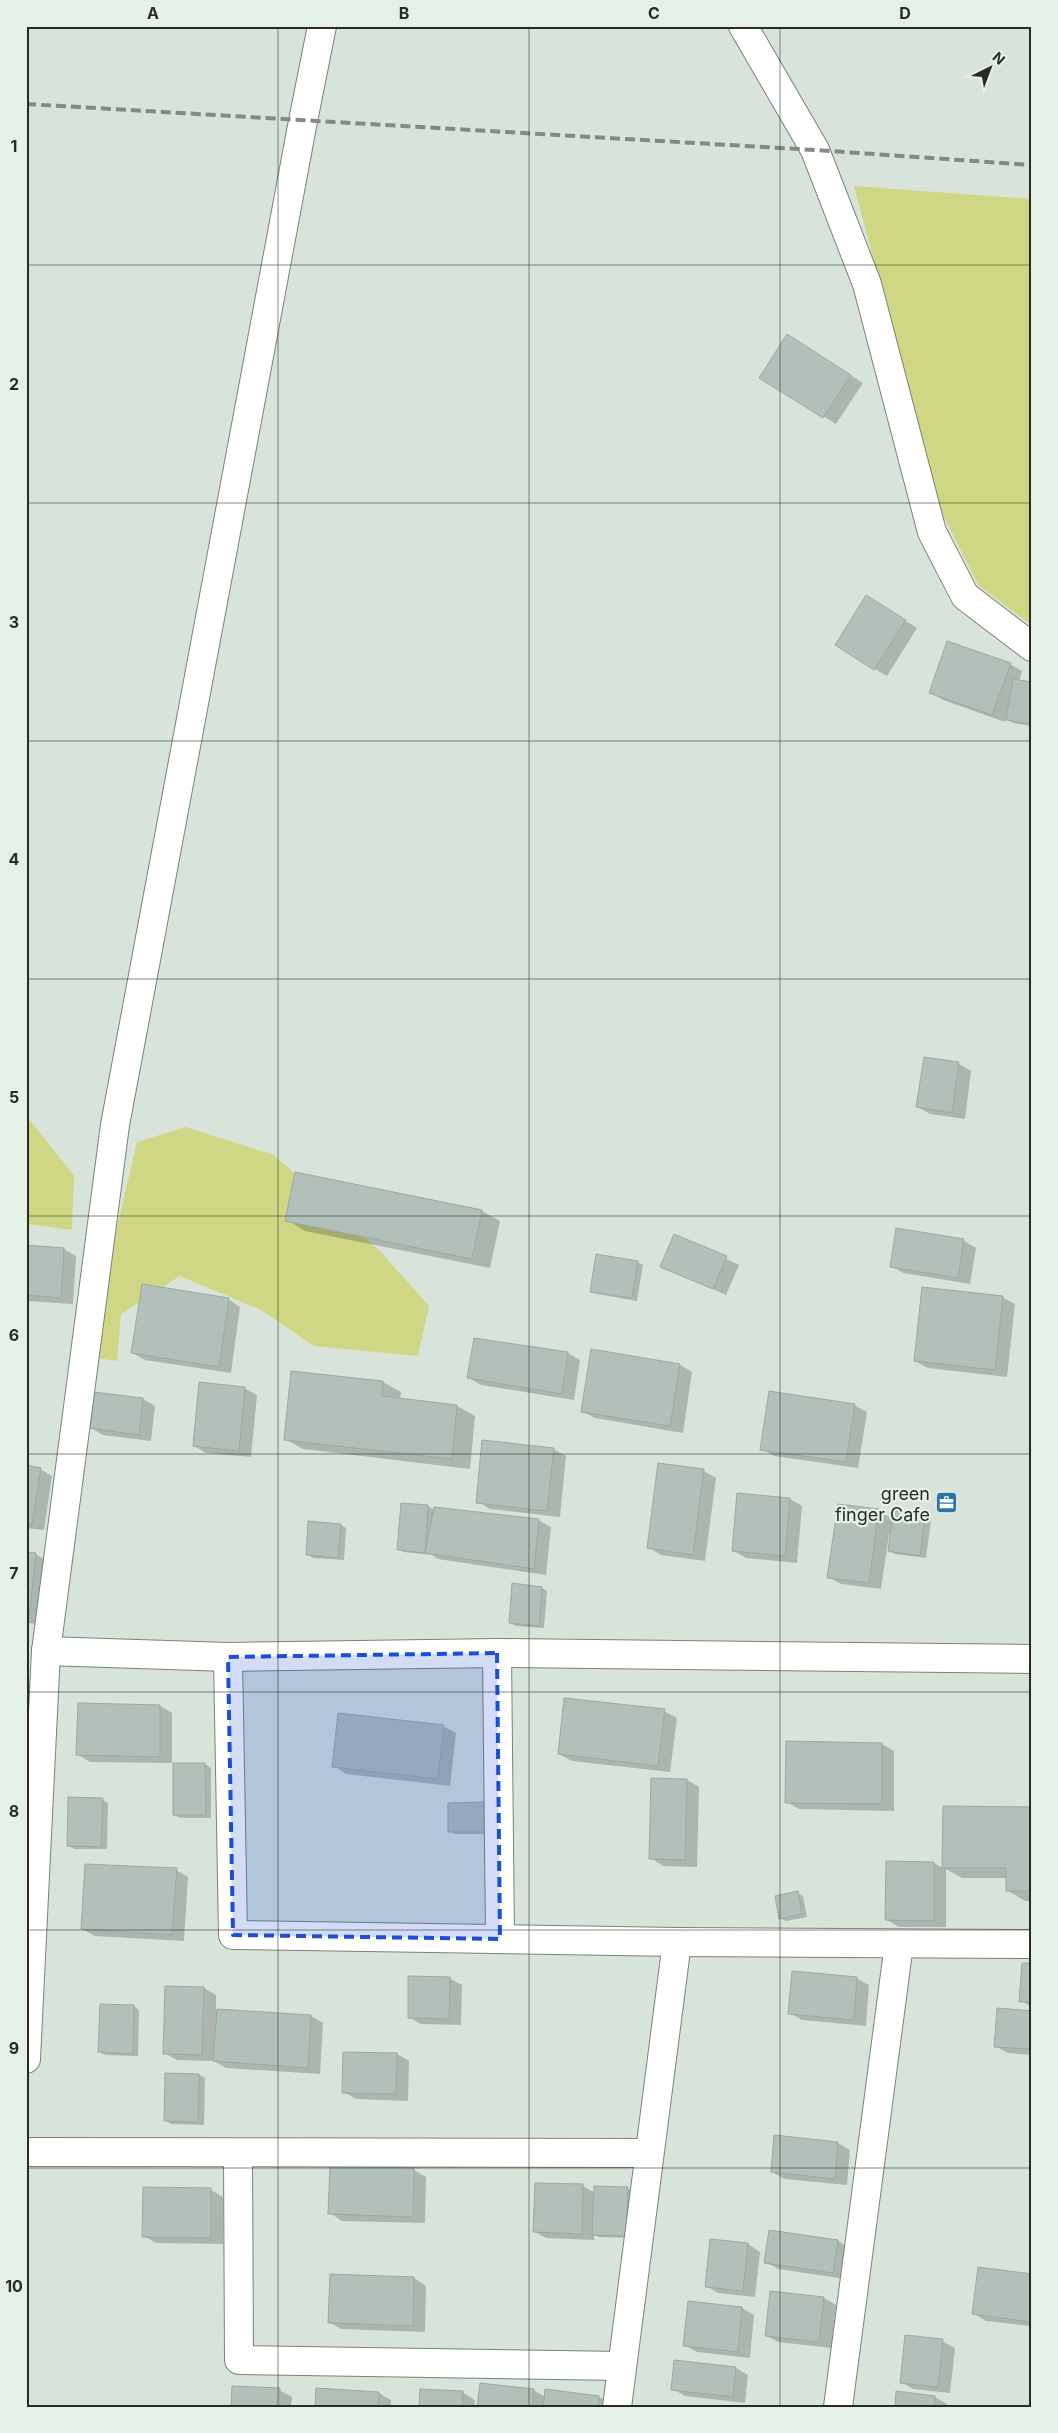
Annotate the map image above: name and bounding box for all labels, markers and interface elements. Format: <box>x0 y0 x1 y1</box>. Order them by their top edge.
text: A <box>147 3 159 23</box>
text: B <box>399 3 409 23</box>
text: C <box>648 3 660 23</box>
text: D <box>899 3 911 23</box>
north arrow <box>966 42 1016 92</box>
text: N <box>989 48 1009 68</box>
text: 1 <box>11 136 17 156</box>
text: 2 <box>9 374 19 394</box>
text: 3 <box>9 612 19 632</box>
text: 4 <box>9 849 20 869</box>
text: 5 <box>9 1087 19 1107</box>
text: 6 <box>9 1325 19 1345</box>
place label: green finger Cafe <box>835 1483 930 1525</box>
office icon: green finger Cafe <box>934 1491 958 1515</box>
text: 7 <box>9 1563 19 1583</box>
text: 8 <box>9 1801 19 1821</box>
text: 9 <box>9 2038 19 2058</box>
text: 10 <box>5 2276 23 2296</box>

